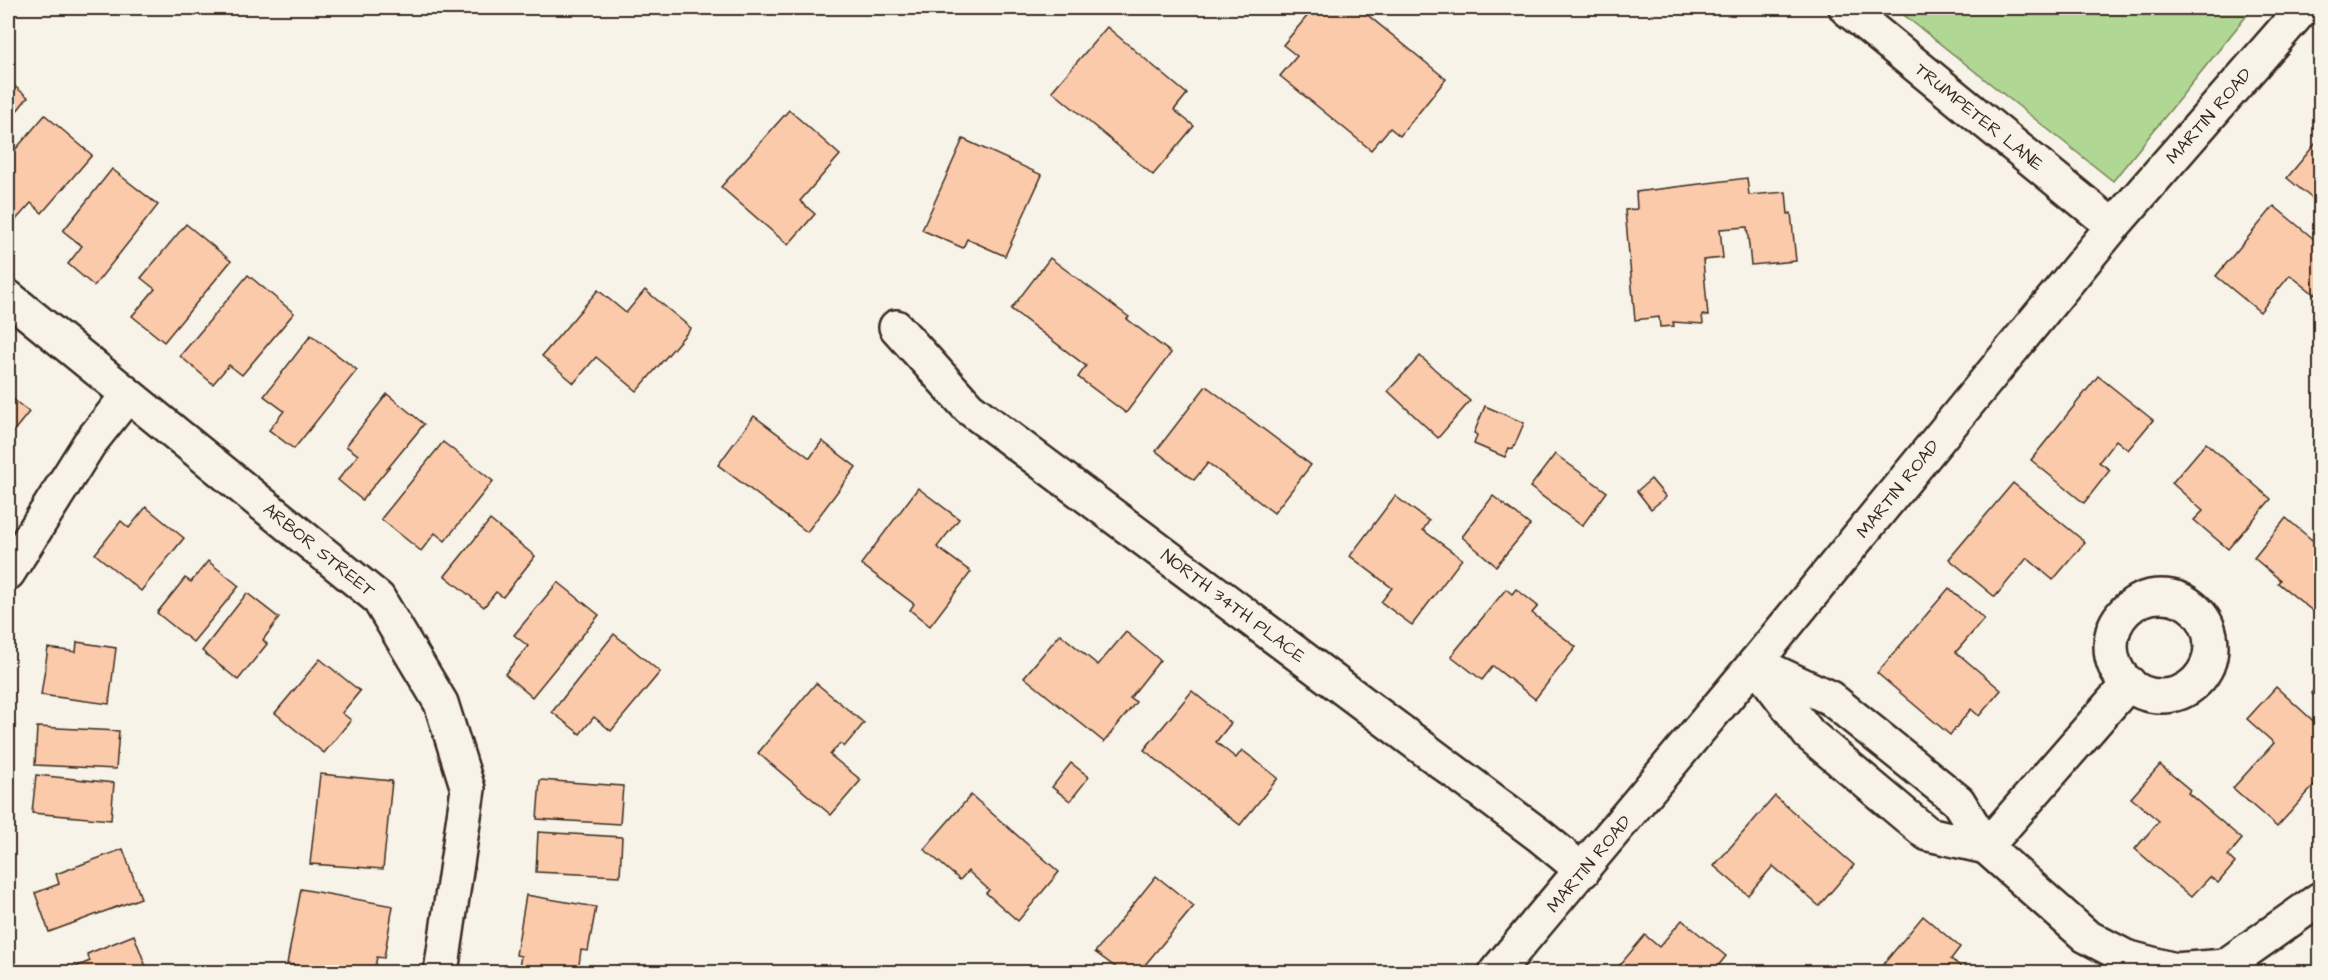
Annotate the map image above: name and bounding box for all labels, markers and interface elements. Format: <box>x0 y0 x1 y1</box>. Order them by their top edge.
street label: TRUMPETER LANE <box>1909 57 2049 177</box>
street label: MARTIN ROAD <box>2160 62 2258 169</box>
street label: MARTIN ROAD <box>1851 434 1946 543</box>
street label: ARBOR STREET <box>258 497 381 603</box>
street label: NORTH 34TH PLACE <box>1156 543 1311 669</box>
street label: MARTIN ROAD <box>1541 810 1637 918</box>

